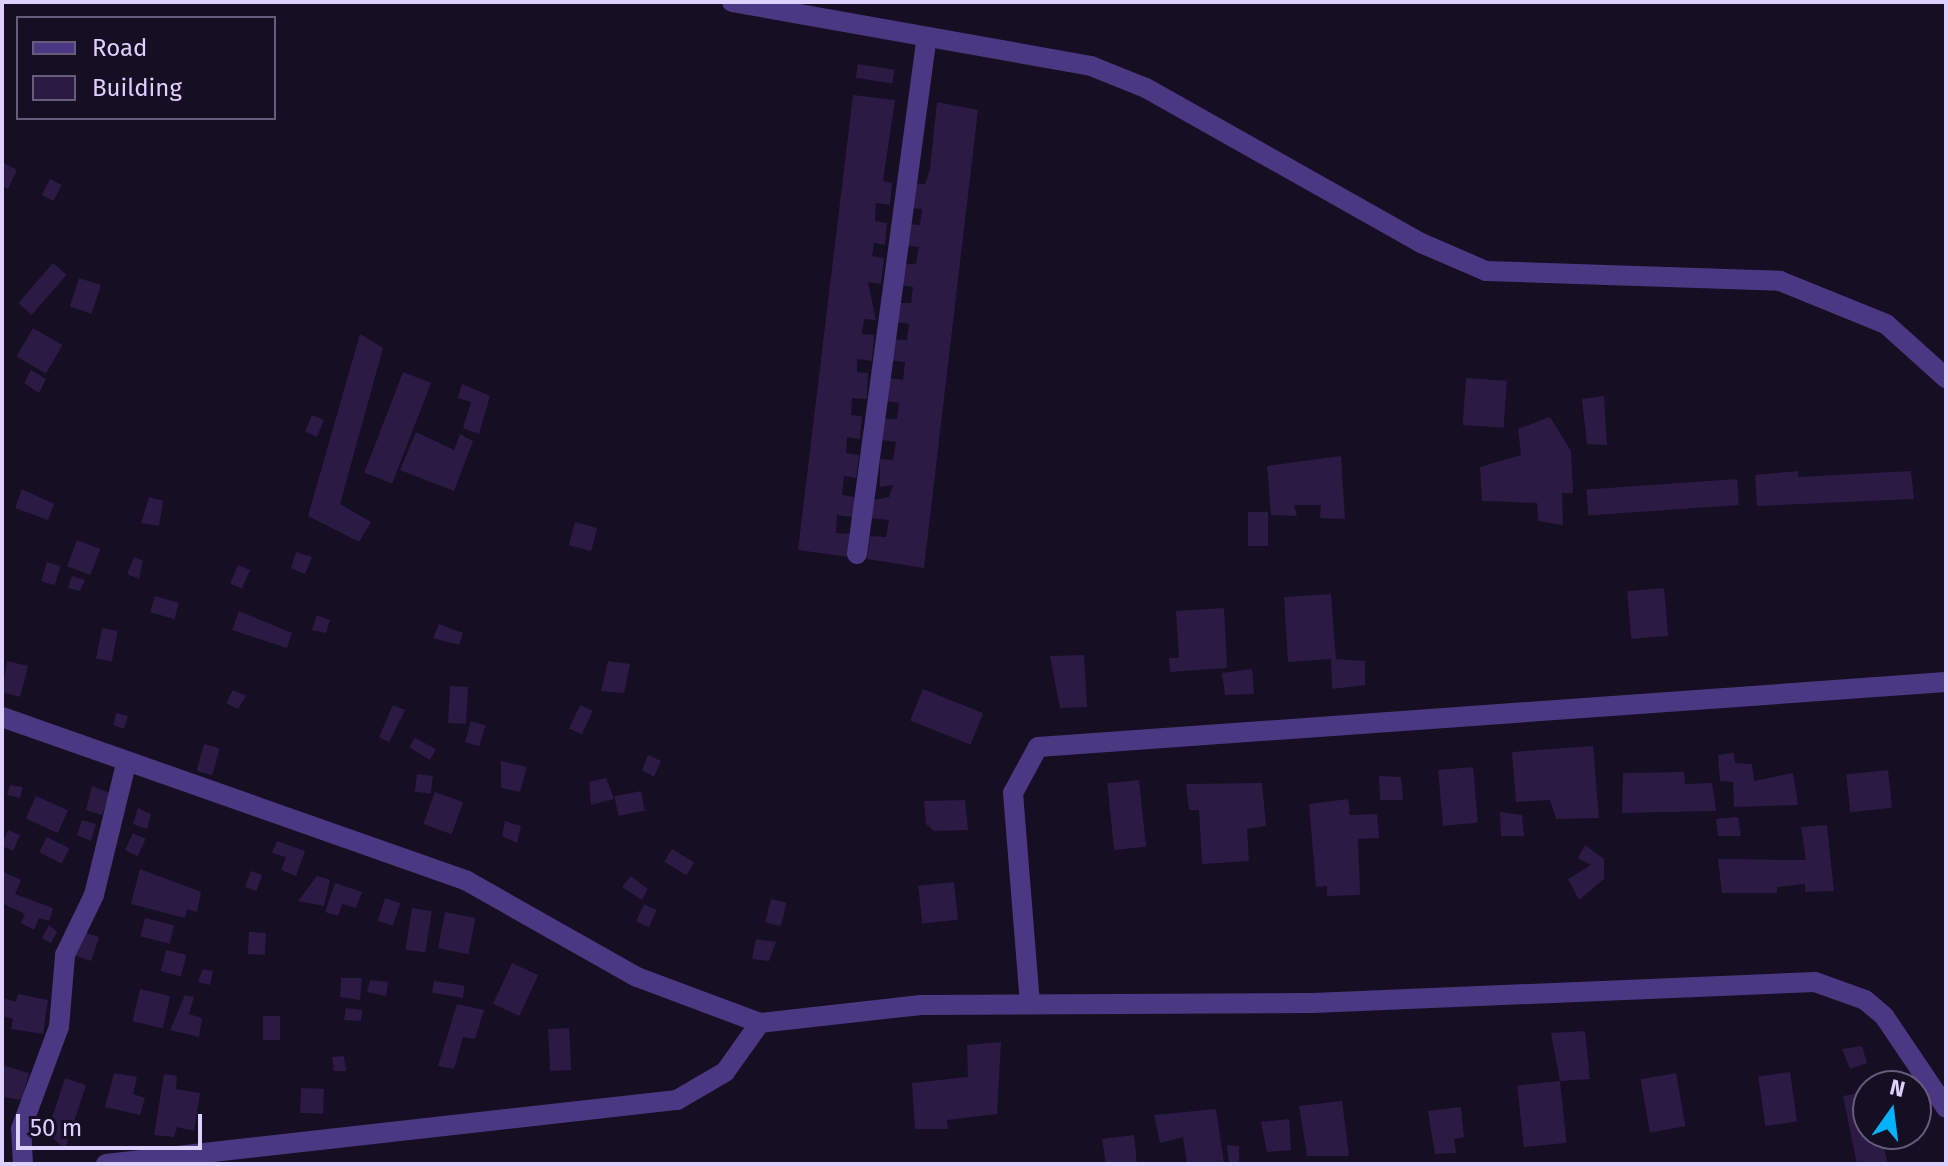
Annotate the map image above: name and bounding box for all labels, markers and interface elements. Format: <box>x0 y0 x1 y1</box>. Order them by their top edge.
legend <box>16 16 276 120</box>
text: Road <box>92 34 147 62</box>
text: Building <box>92 74 182 102</box>
north arrow <box>1852 1070 1932 1150</box>
text: N <box>1887 1073 1908 1103</box>
scale bar <box>20 1098 206 1148</box>
text: 50 m <box>30 1114 82 1142</box>

